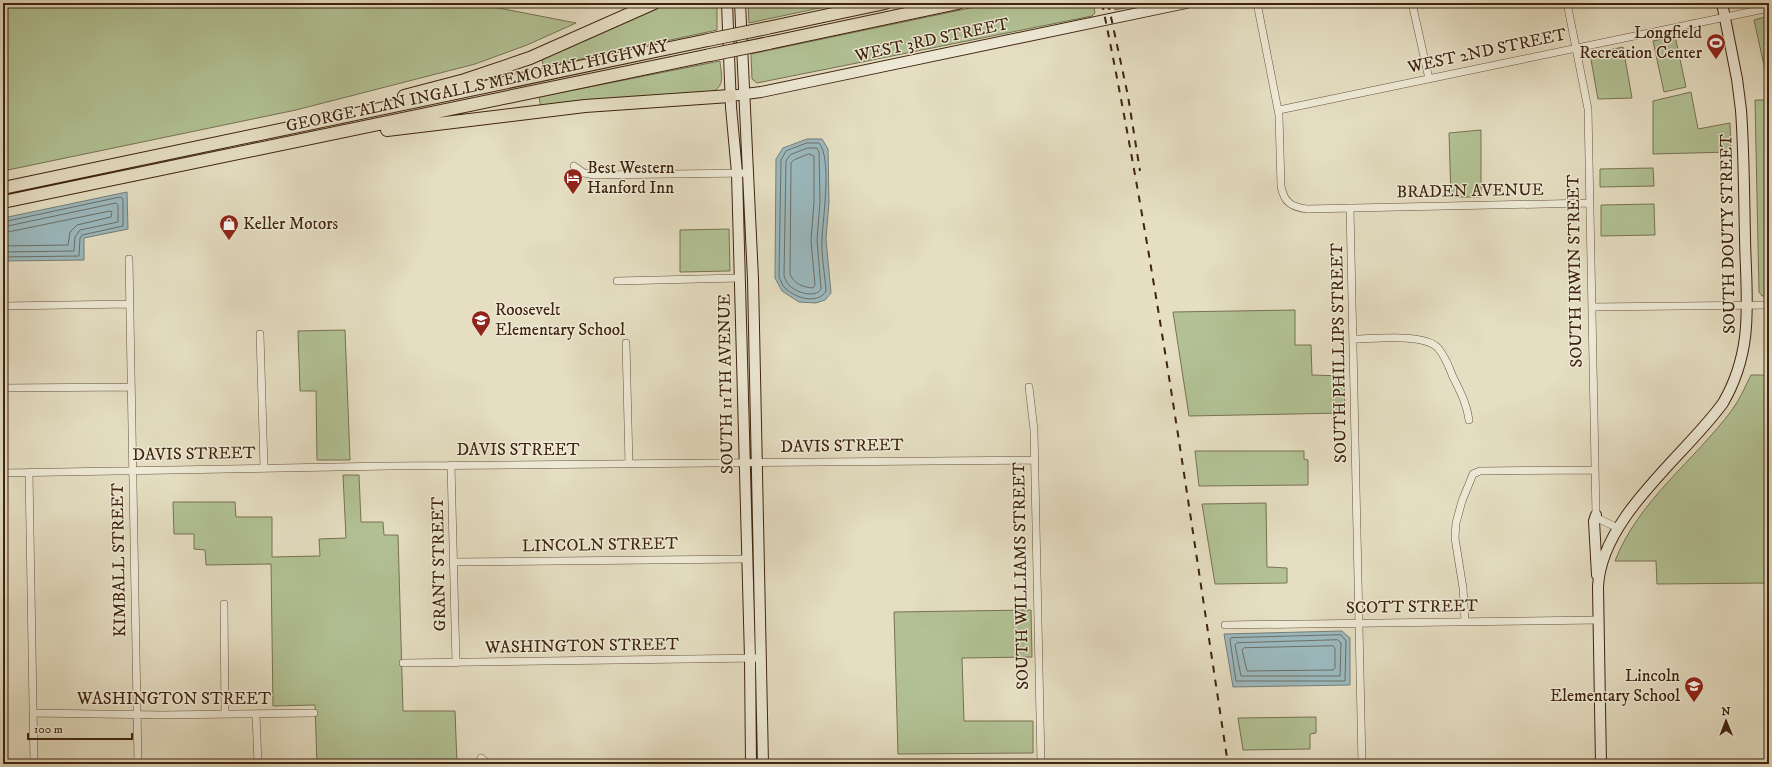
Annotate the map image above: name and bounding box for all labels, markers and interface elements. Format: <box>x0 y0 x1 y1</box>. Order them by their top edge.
street label: WEST 3RD STREET <box>852 13 1011 67</box>
place label: Longfield Recreation Center <box>1579 22 1703 64</box>
street label: WEST 2ND STREET <box>1405 23 1568 79</box>
sports icon: Longfield Recreation Center <box>1705 32 1727 60</box>
street label: GEORGE ALAN INGALLS MEMORIAL HIGHWAY <box>284 35 670 137</box>
street label: SOUTH DOUTY STREET <box>1715 134 1741 334</box>
place label: Best Western Hanford Inn <box>587 157 675 199</box>
hotel icon: Best Western Hanford Inn <box>562 167 584 195</box>
street label: SOUTH IRWIN STREET <box>1562 174 1588 368</box>
street label: BRADEN AVENUE <box>1396 179 1544 203</box>
shop icon: Keller Motors <box>218 213 240 241</box>
place label: Keller Motors <box>243 213 338 235</box>
street label: SOUTH PHILLIPS STREET <box>1326 243 1352 463</box>
street label: SOUTH 11TH AVENUE <box>713 294 739 474</box>
place label: Roosevelt Elementary School <box>495 299 625 341</box>
school or university icon: Roosevelt Elementary School <box>470 309 492 337</box>
street label: DAVIS STREET <box>780 434 904 458</box>
street label: DAVIS STREET <box>456 439 580 461</box>
street label: DAVIS STREET <box>132 442 256 466</box>
street label: SOUTH WILLIAMS STREET <box>1008 462 1034 690</box>
street label: KIMBALL STREET <box>107 483 131 637</box>
street label: GRANT STREET <box>427 496 451 631</box>
street label: LINCOLN STREET <box>522 533 678 557</box>
street label: SCOTT STREET <box>1346 595 1478 619</box>
street label: WASHINGTON STREET <box>484 633 679 659</box>
place label: Lincoln Elementary School <box>1550 665 1680 707</box>
school or university icon: Lincoln Elementary School <box>1683 675 1705 703</box>
street label: WASHINGTON STREET <box>76 688 271 710</box>
north arrow <box>1706 701 1746 741</box>
text: N <box>1721 705 1730 719</box>
scale bar <box>28 715 132 741</box>
text: 100 m <box>34 722 63 737</box>

